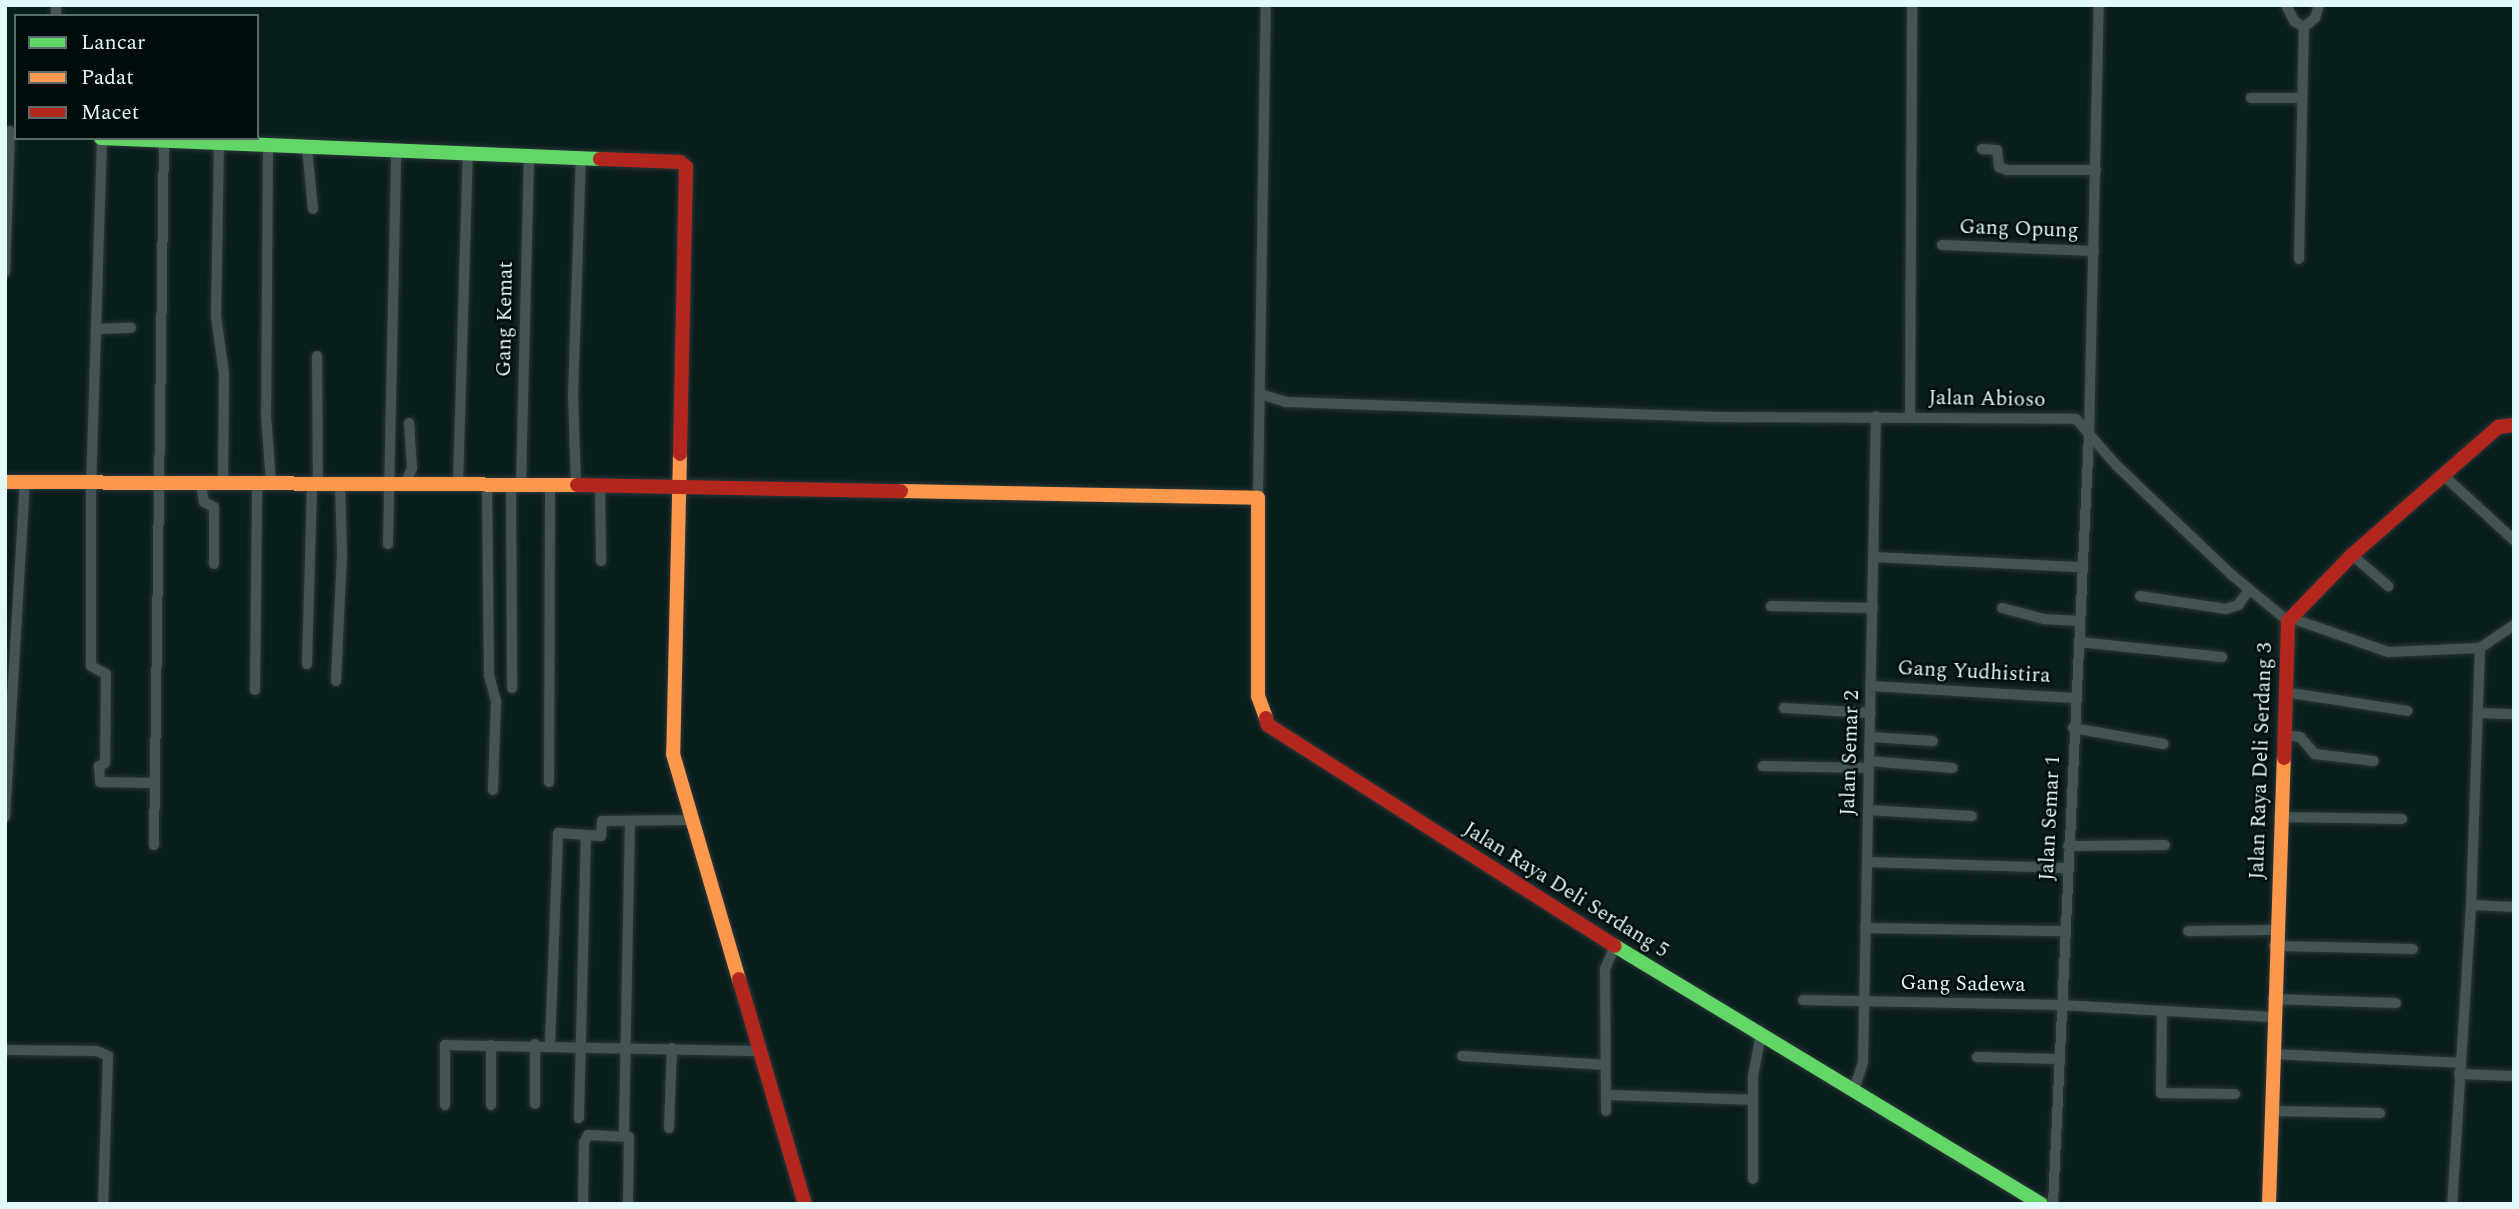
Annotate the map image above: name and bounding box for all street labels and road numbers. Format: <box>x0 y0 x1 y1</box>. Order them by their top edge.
street label: Gang Opung <box>1959 214 2079 244</box>
street label: Gang Kemat <box>491 261 519 377</box>
street label: Jalan Abioso <box>1928 385 2046 413</box>
street label: Jalan Raya Deli Serdang 3 <box>2244 642 2278 880</box>
street label: Gang Yudhistira <box>1897 655 2051 689</box>
street label: Jalan Semar 2 <box>1835 690 1865 816</box>
street label: Jalan Semar 1 <box>2034 755 2066 881</box>
street label: Jalan Raya Deli Serdang 5 <box>1459 816 1673 964</box>
street label: Gang Sadewa <box>1900 970 2026 998</box>

